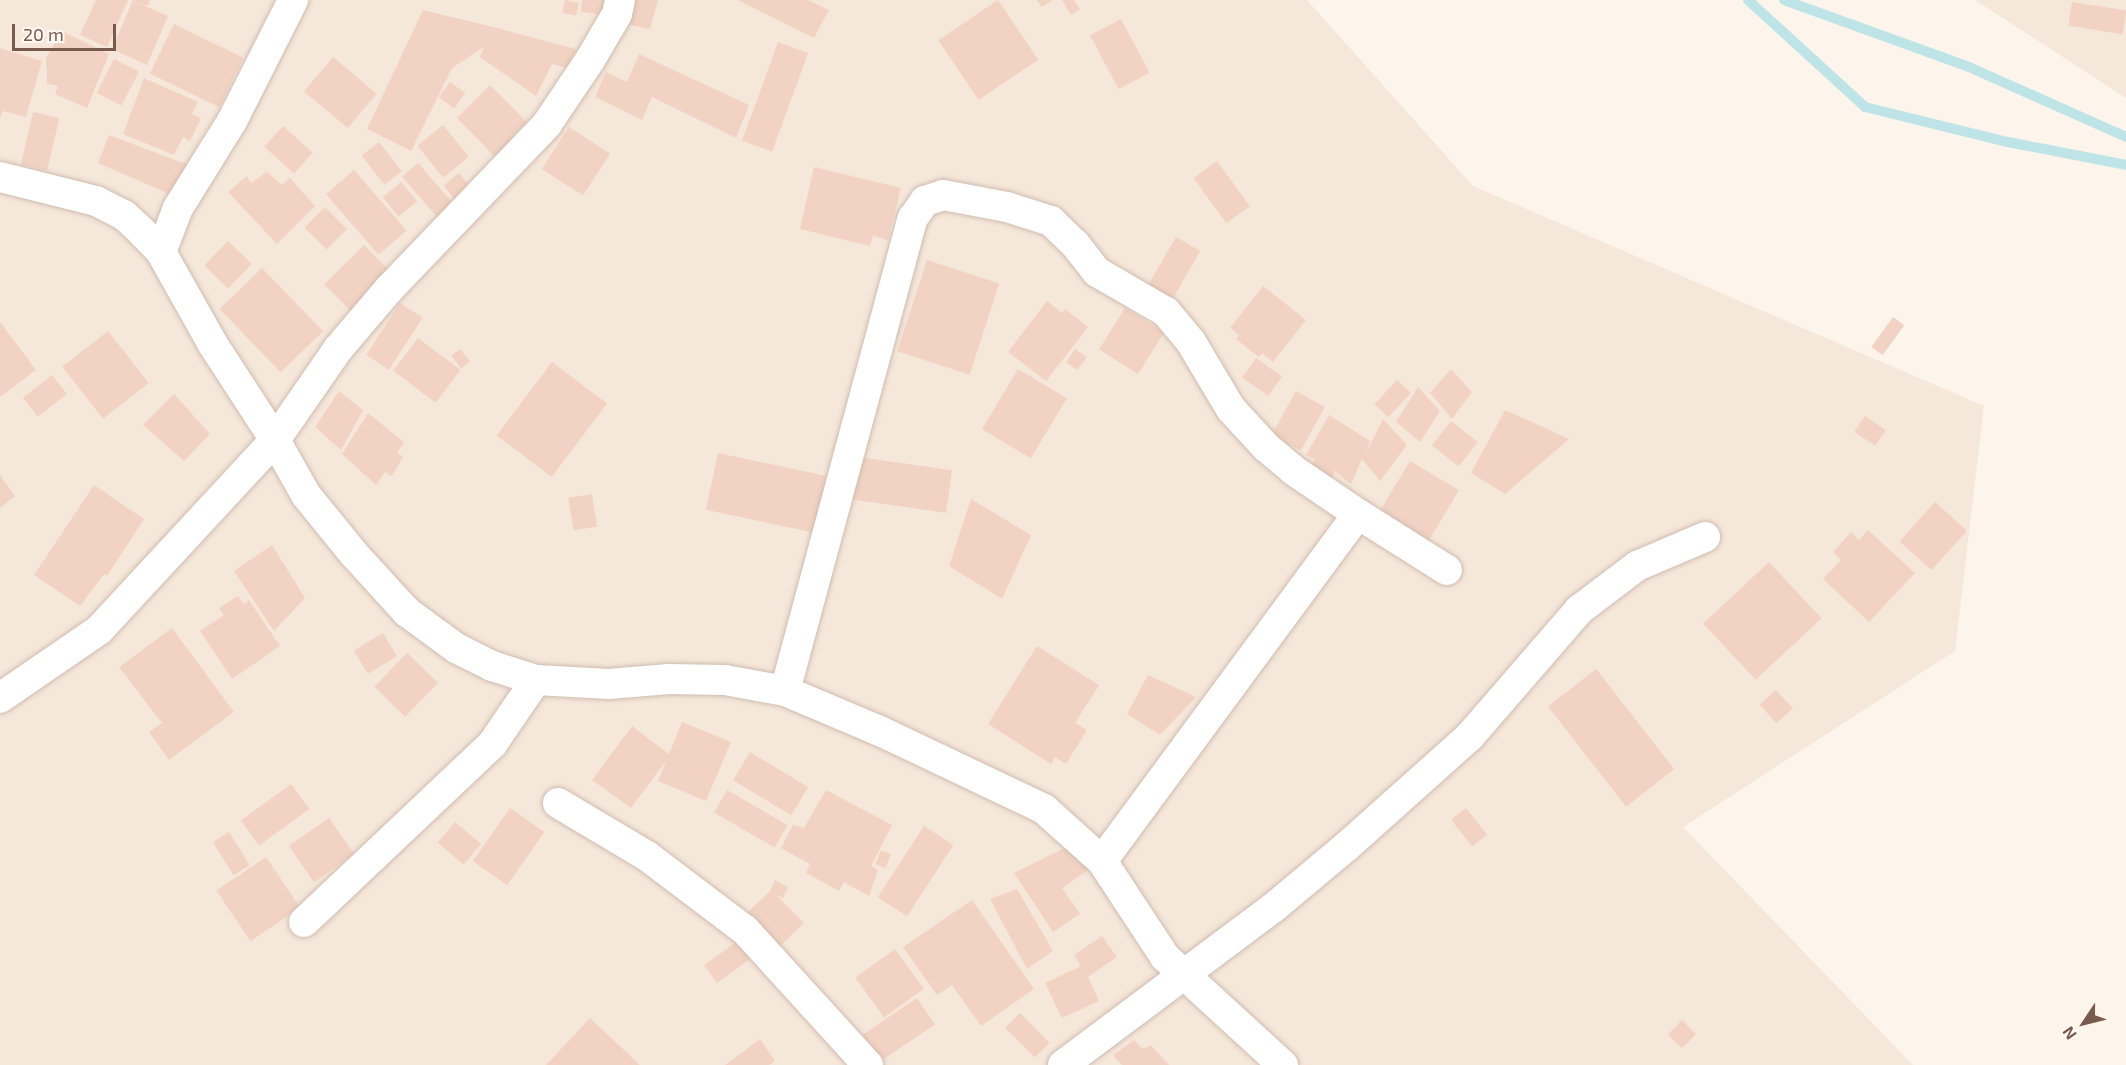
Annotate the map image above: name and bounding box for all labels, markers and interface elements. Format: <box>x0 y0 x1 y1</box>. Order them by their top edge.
scale bar <box>15 12 118 50</box>
text: 20 m <box>23 23 64 45</box>
north arrow <box>2054 993 2114 1053</box>
text: N <box>2058 1023 2080 1044</box>

